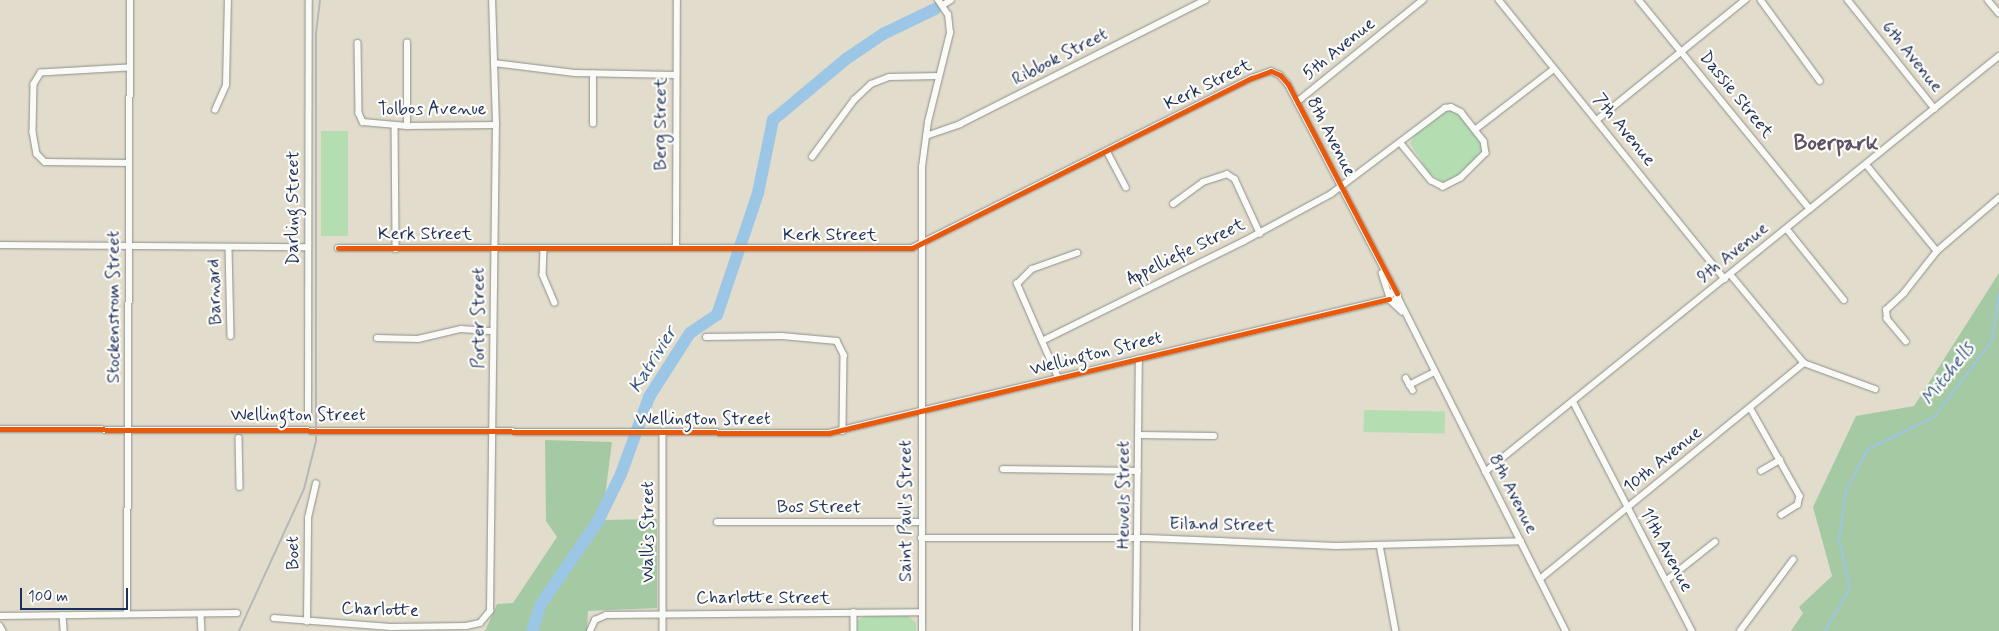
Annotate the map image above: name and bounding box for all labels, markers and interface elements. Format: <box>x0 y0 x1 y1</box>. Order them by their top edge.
street label: 5th Avenue <box>1298 13 1380 85</box>
street label: 6th Avenue <box>1877 17 1947 97</box>
street label: Ribbok Street <box>1007 23 1113 91</box>
street label: Dassie Street <box>1694 47 1778 143</box>
street label: Kerk Street <box>1161 55 1255 115</box>
street label: Berg Street <box>650 77 672 171</box>
street label: 7th Avenue <box>1588 89 1660 171</box>
street label: 8th Avenue <box>1302 94 1360 180</box>
street label: Tolbos Avenue <box>379 98 485 120</box>
district label: Boerpark <box>1793 132 1879 158</box>
street label: Darling Street <box>282 151 304 265</box>
street label: Appelliefie Street <box>1123 214 1249 290</box>
street label: 9th Avenue <box>1693 218 1773 288</box>
street label: Kerk Street <box>378 223 472 245</box>
street label: Kerk Street <box>783 224 877 246</box>
street label: Stockenstrom Street <box>103 229 125 385</box>
street label: Barnard <box>203 259 227 325</box>
street label: Porter Street <box>468 266 490 370</box>
water label: Katrivier <box>624 323 682 397</box>
street label: Wellington Street <box>1026 327 1166 381</box>
water label: Mitchells <box>1917 338 1979 410</box>
street label: Wellington Street <box>229 404 367 426</box>
street label: Wellington Street <box>634 408 772 430</box>
street label: 10th Avenue <box>1619 422 1707 498</box>
street label: Saint Paul's Street <box>895 438 917 584</box>
street label: Heuvels Street <box>1113 439 1135 551</box>
street label: 8th Avenue <box>1484 451 1542 537</box>
street label: Wallis Street <box>637 480 659 584</box>
street label: Bos Street <box>777 496 861 518</box>
street label: 11th Avenue <box>1635 504 1697 596</box>
street label: Eiland Street <box>1169 513 1275 537</box>
street label: Boet <box>282 536 304 570</box>
scale bar <box>22 578 130 610</box>
text: 100 m <box>28 587 68 607</box>
street label: Charlotte Street <box>696 587 830 609</box>
street label: Charlotte <box>341 598 419 622</box>

